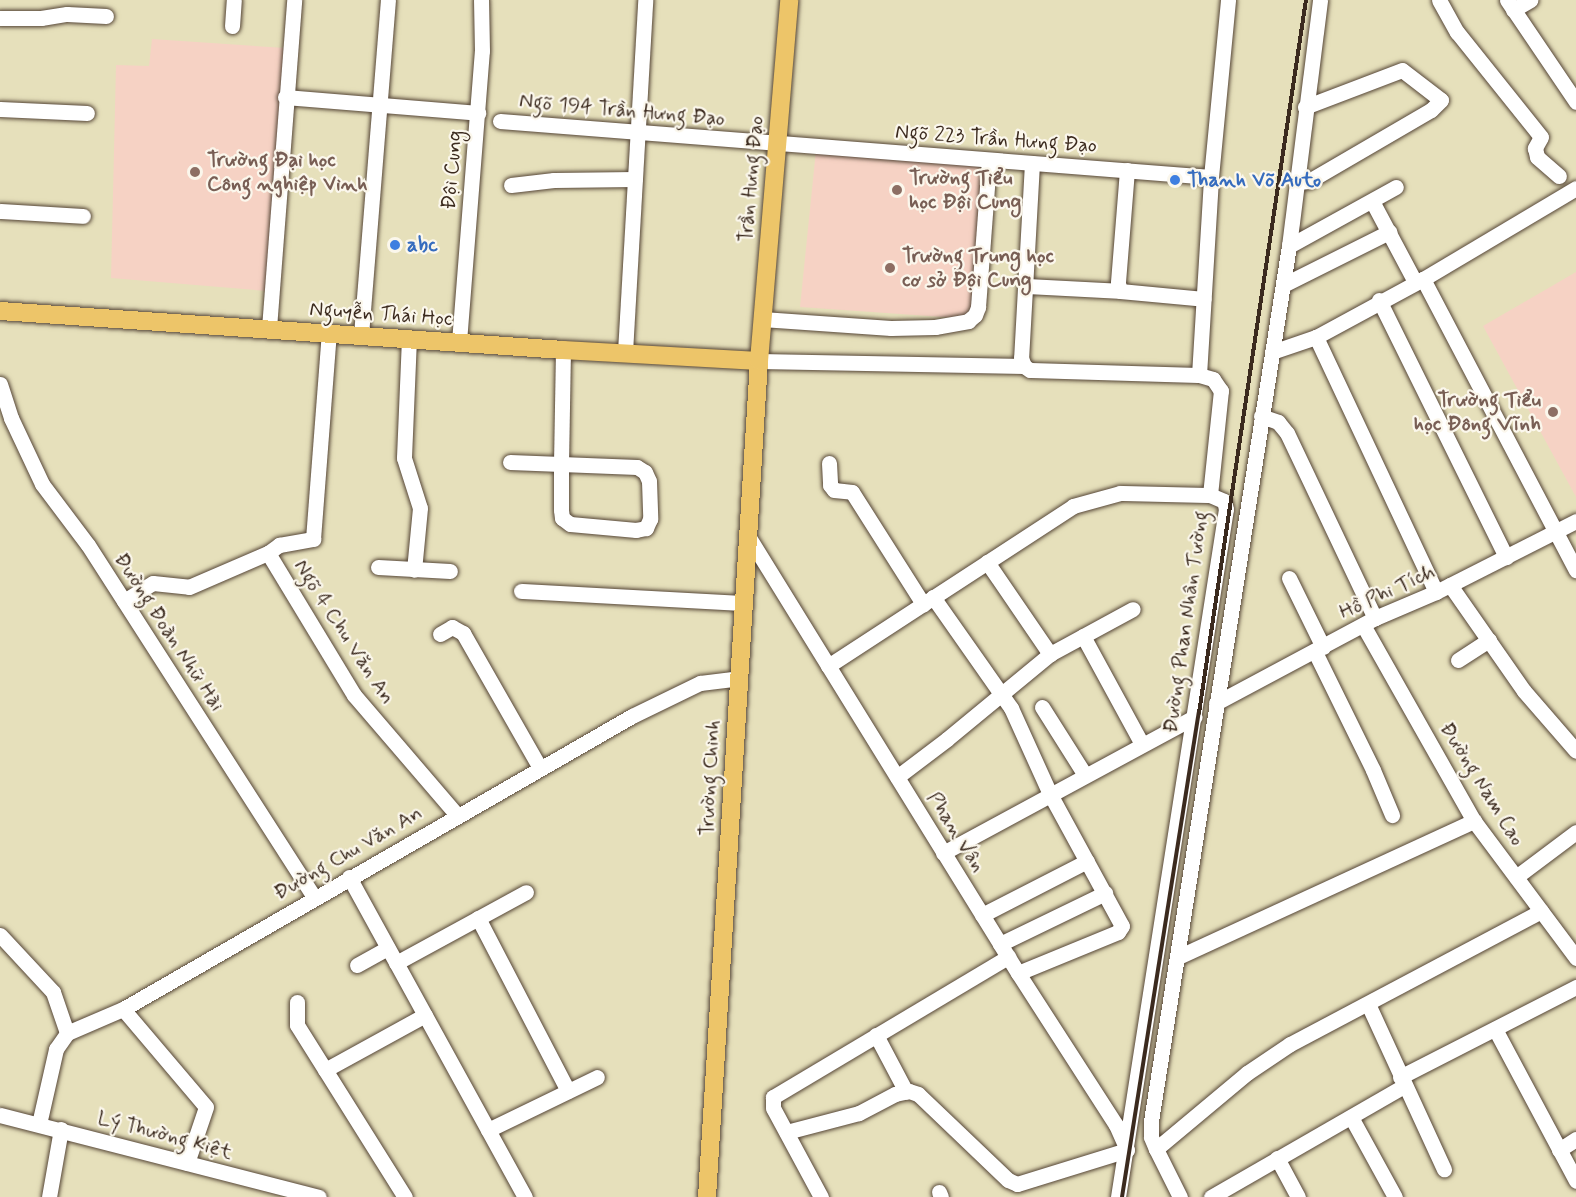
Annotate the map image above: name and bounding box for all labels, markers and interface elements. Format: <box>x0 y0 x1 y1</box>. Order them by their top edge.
street label: Ngõ 194 Trần Hưng Đạo <box>517 88 727 132</box>
street label: Trần Hưng Đạo <box>733 114 769 244</box>
street label: Ngõ 223 Trần Hưng Đạo <box>893 119 1099 159</box>
street label: Đội Cung <box>436 128 468 212</box>
place label: Trường Đại học Công nghiệp Vinh <box>207 147 356 197</box>
marker: Trường Đại học Công nghiệp Vinh <box>188 165 202 179</box>
place label: Trường Tiểu học Đội Cung <box>909 165 1024 215</box>
place label: Thanh Võ Auto <box>1187 167 1321 193</box>
marker: Thanh Võ Auto <box>1168 173 1182 187</box>
marker: Trường Tiểu học Đội Cung <box>890 183 904 197</box>
place label: abc <box>407 232 438 258</box>
marker: abc <box>388 238 402 252</box>
place label: Trường Trung học cơ sở Đội Cung <box>902 243 1056 293</box>
marker: Trường Trung học cơ sở Đội Cung <box>883 261 897 275</box>
street label: Nguyễn Thái Học <box>309 296 453 332</box>
place label: Trường Tiểu học Đông Vĩnh <box>1416 387 1541 437</box>
marker: Trường Tiểu học Đông Vĩnh <box>1546 405 1560 419</box>
street label: Đường Phan Nhân Tường <box>1158 508 1214 736</box>
street label: Đường Đoàn Nhữ Hài <box>108 548 230 716</box>
street label: Ngõ 4 Chu Văn An <box>289 557 399 707</box>
street label: Hồ Phi Tích <box>1336 559 1438 625</box>
street label: Đường Nam Cao <box>1432 714 1532 854</box>
street label: Trường Chinh <box>694 715 726 841</box>
street label: Phan Vân <box>921 787 991 877</box>
street label: Đường Chu Văn An <box>268 800 428 906</box>
street label: Lý Thường Kiệt <box>94 1105 236 1165</box>

